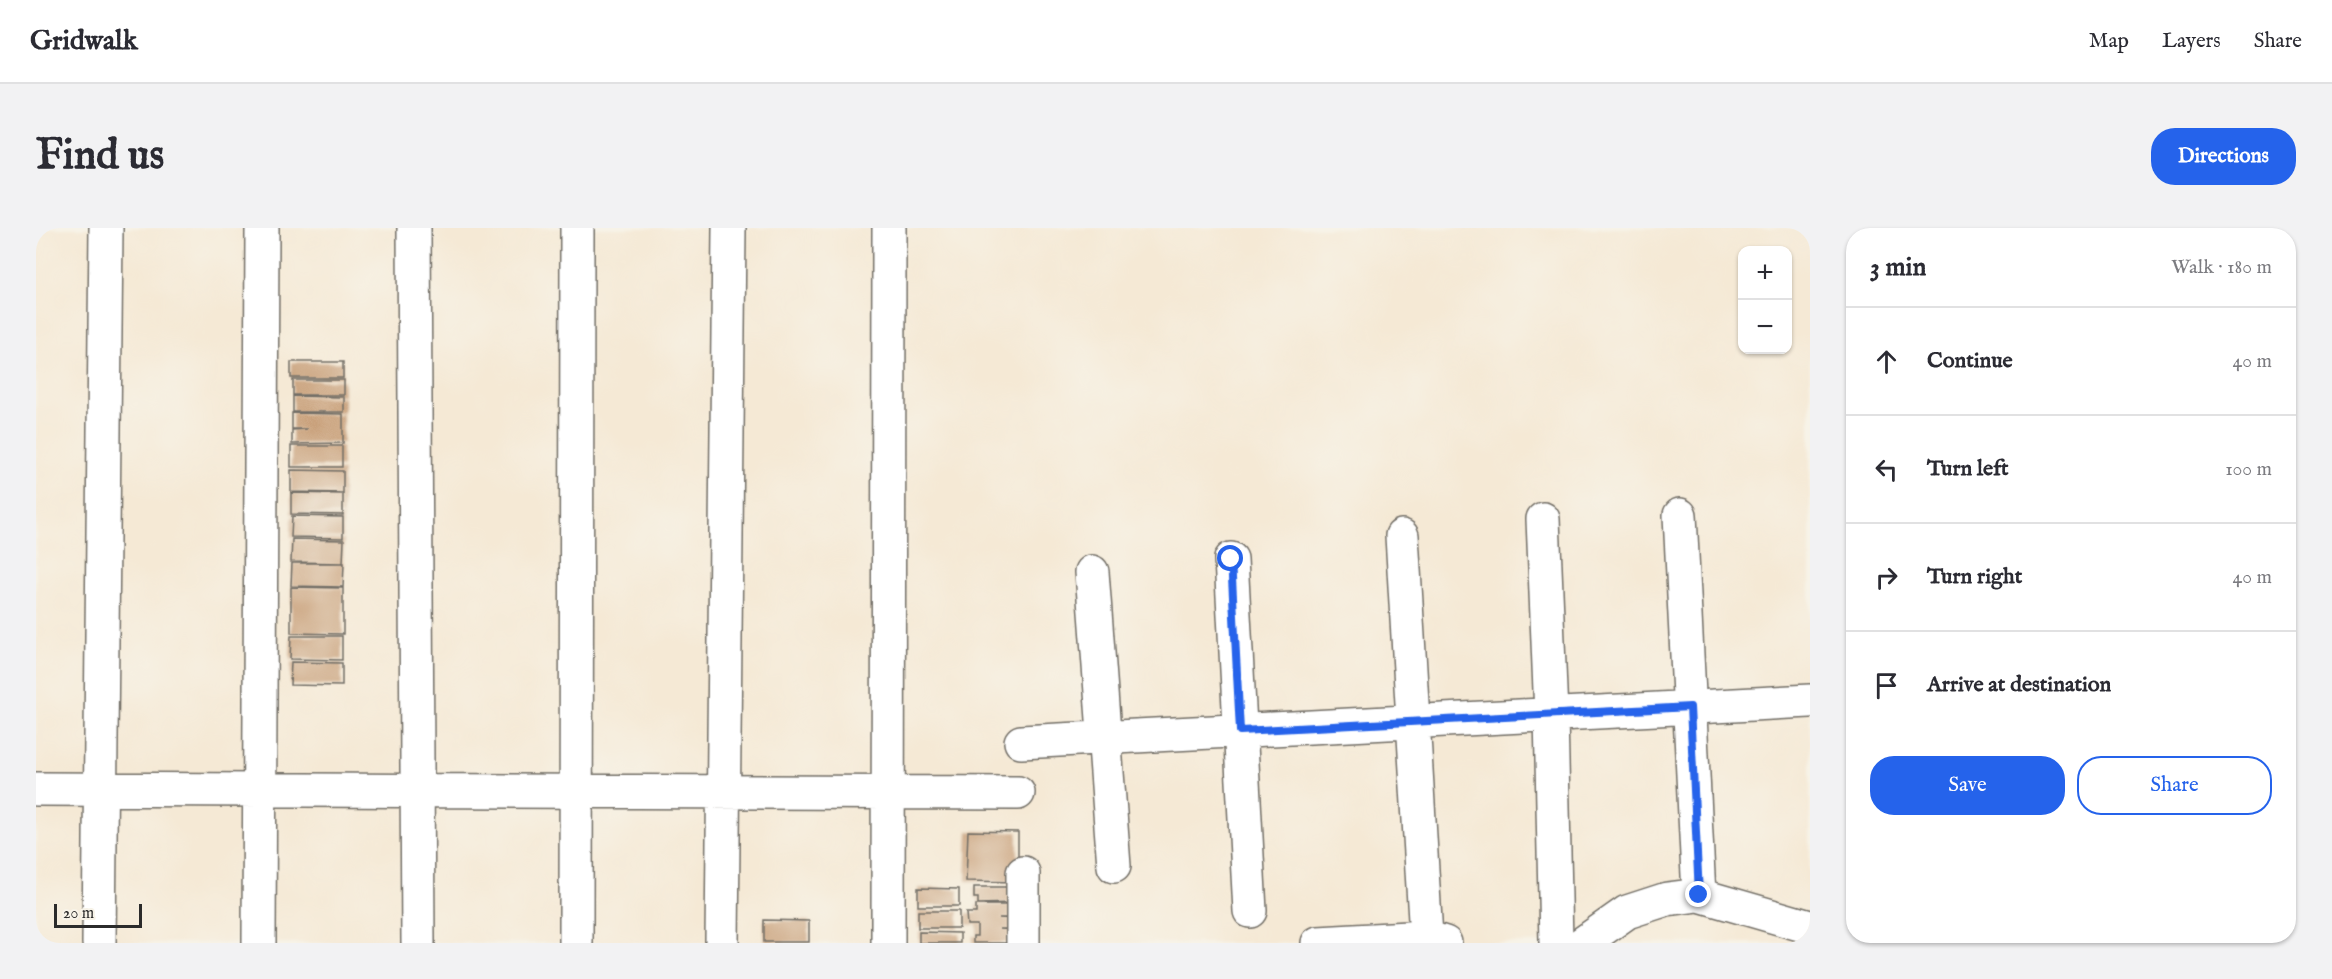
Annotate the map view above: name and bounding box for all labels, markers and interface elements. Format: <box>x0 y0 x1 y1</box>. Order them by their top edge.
text: Gridwalk <box>30 24 138 59</box>
text: Map <box>2089 28 2129 55</box>
text: Layers <box>2162 28 2221 55</box>
text: Share <box>2254 28 2302 55</box>
button: Directions <box>2151 128 2296 185</box>
text: Find us <box>36 130 164 183</box>
map controls <box>1738 246 1792 354</box>
button: + <box>1738 246 1792 300</box>
text: 3 min <box>1870 251 1926 284</box>
text: Walk · 180 m <box>2171 255 2272 280</box>
button: − <box>1738 300 1792 354</box>
icon: ahead <box>1870 345 1903 378</box>
text: Continue <box>1927 347 2013 375</box>
text: 40 m <box>2233 349 2272 374</box>
icon: left <box>1870 453 1903 486</box>
text: Turn left <box>1927 455 2009 483</box>
text: 100 m <box>2225 457 2272 482</box>
route start <box>1217 545 1243 571</box>
icon: right <box>1870 561 1903 594</box>
text: Turn right <box>1927 563 2022 591</box>
text: 40 m <box>2233 565 2272 590</box>
icon: arrive <box>1870 669 1903 702</box>
text: Arrive at destination <box>1927 671 2111 699</box>
button: Save <box>1870 756 2065 815</box>
button: Share <box>2077 756 2272 815</box>
route end <box>1685 881 1711 907</box>
scale bar <box>54 901 142 928</box>
text: 20 m <box>63 904 94 924</box>

